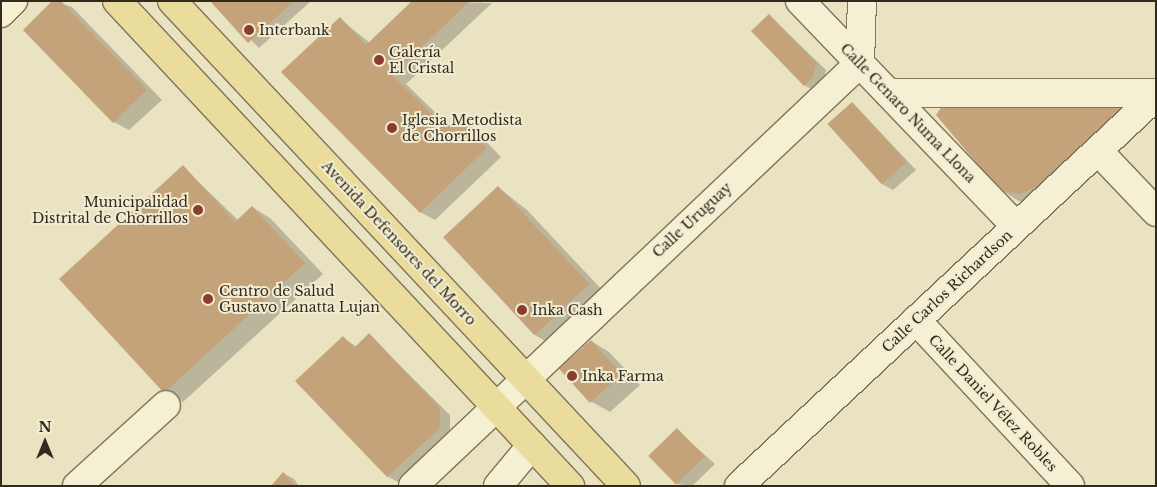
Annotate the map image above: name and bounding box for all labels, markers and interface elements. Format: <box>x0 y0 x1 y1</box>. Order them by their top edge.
place label: Interbank <box>259 22 330 38</box>
marker: Interbank <box>243 24 255 36</box>
street label: Calle Genaro Numa Llona <box>837 40 979 186</box>
place label: Galería El Cristal <box>389 44 454 76</box>
marker: Galería El Cristal <box>373 54 385 66</box>
place label: Iglesia Metodista de Chorrillos <box>402 112 522 144</box>
marker: Iglesia Metodista de Chorrillos <box>386 122 398 134</box>
street label: Avenida Defensores del Morro <box>318 157 480 329</box>
street label: Calle Uruguay <box>649 179 735 261</box>
place label: Municipalidad Distrital de Chorrillos <box>32 194 188 226</box>
marker: Municipalidad Distrital de Chorrillos <box>192 204 204 216</box>
street label: Calle Carlos Richardson <box>878 226 1016 356</box>
place label: Centro de Salud Gustavo Lanatta Lujan <box>219 283 380 316</box>
marker: Centro de Salud Gustavo Lanatta Lujan <box>201 292 215 306</box>
place label: Inka Cash <box>532 302 603 318</box>
marker: Inka Cash <box>516 304 528 316</box>
street label: Calle Daniel Vélez Robles <box>925 331 1061 475</box>
place label: Inka Farma <box>582 368 664 384</box>
marker: Inka Farma <box>566 370 578 382</box>
north arrow <box>20 417 70 467</box>
text: N <box>38 418 52 436</box>

